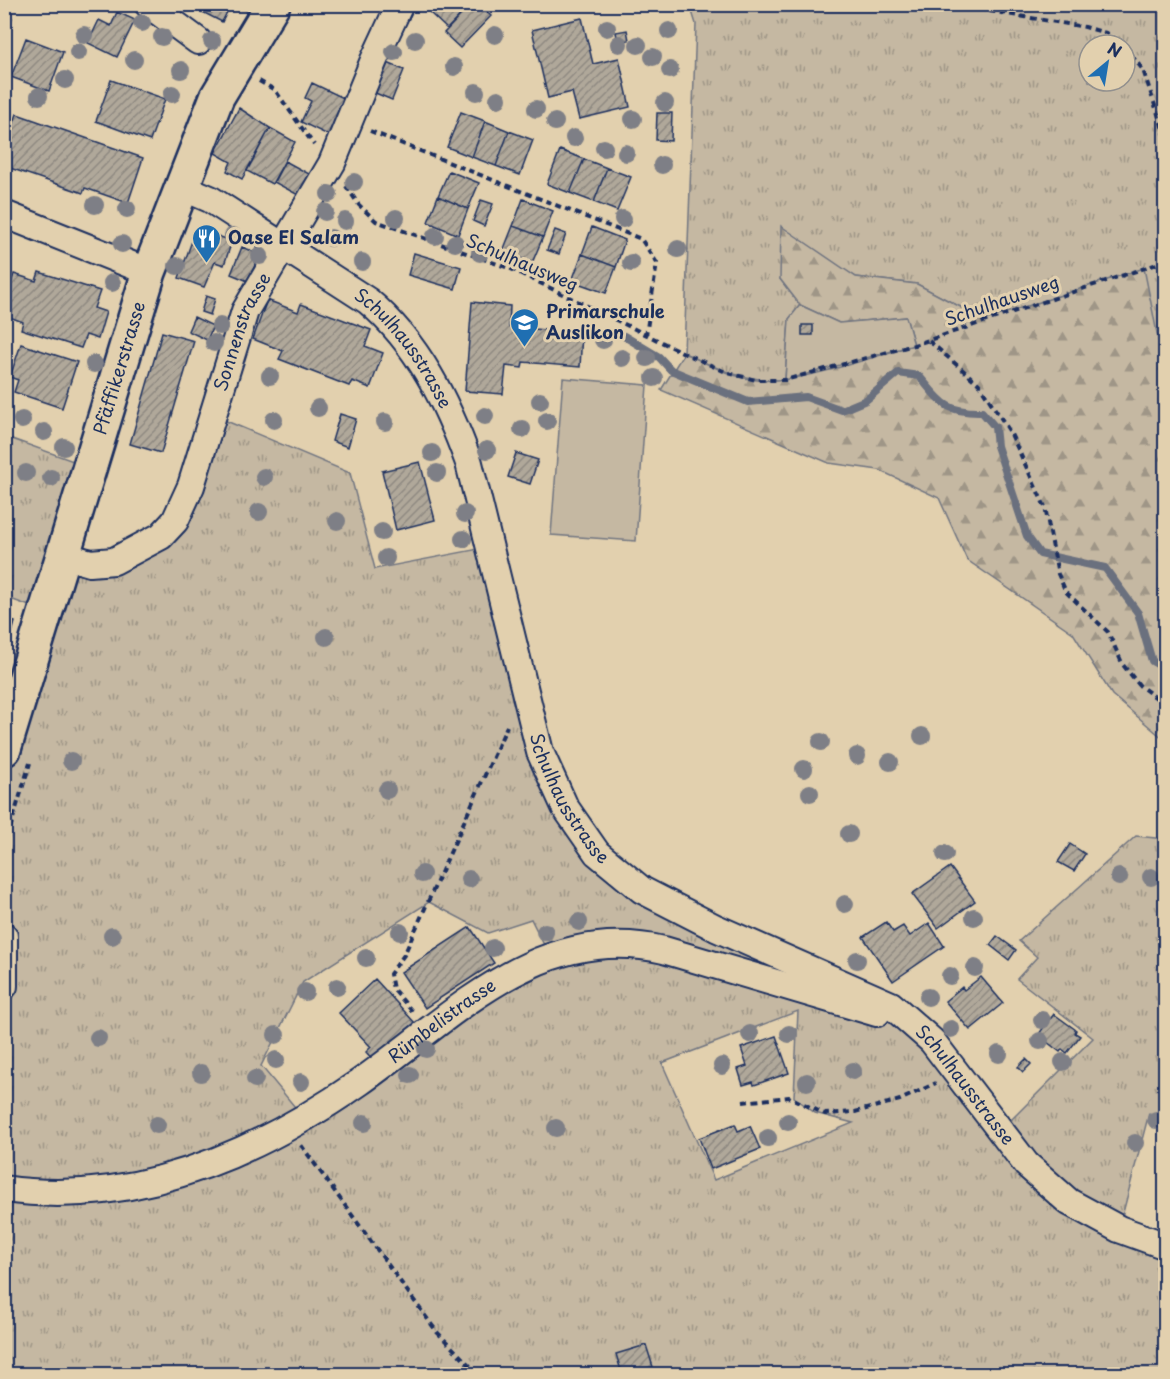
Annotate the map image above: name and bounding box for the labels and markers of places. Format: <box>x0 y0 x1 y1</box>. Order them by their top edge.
restaurant icon: Oase El Salam <box>191 222 223 264</box>
place label: Oase El Salam <box>228 223 359 250</box>
place label: Primarschule Auslikon <box>546 297 665 345</box>
school or university icon: Primarschule Auslikon <box>509 306 541 348</box>

